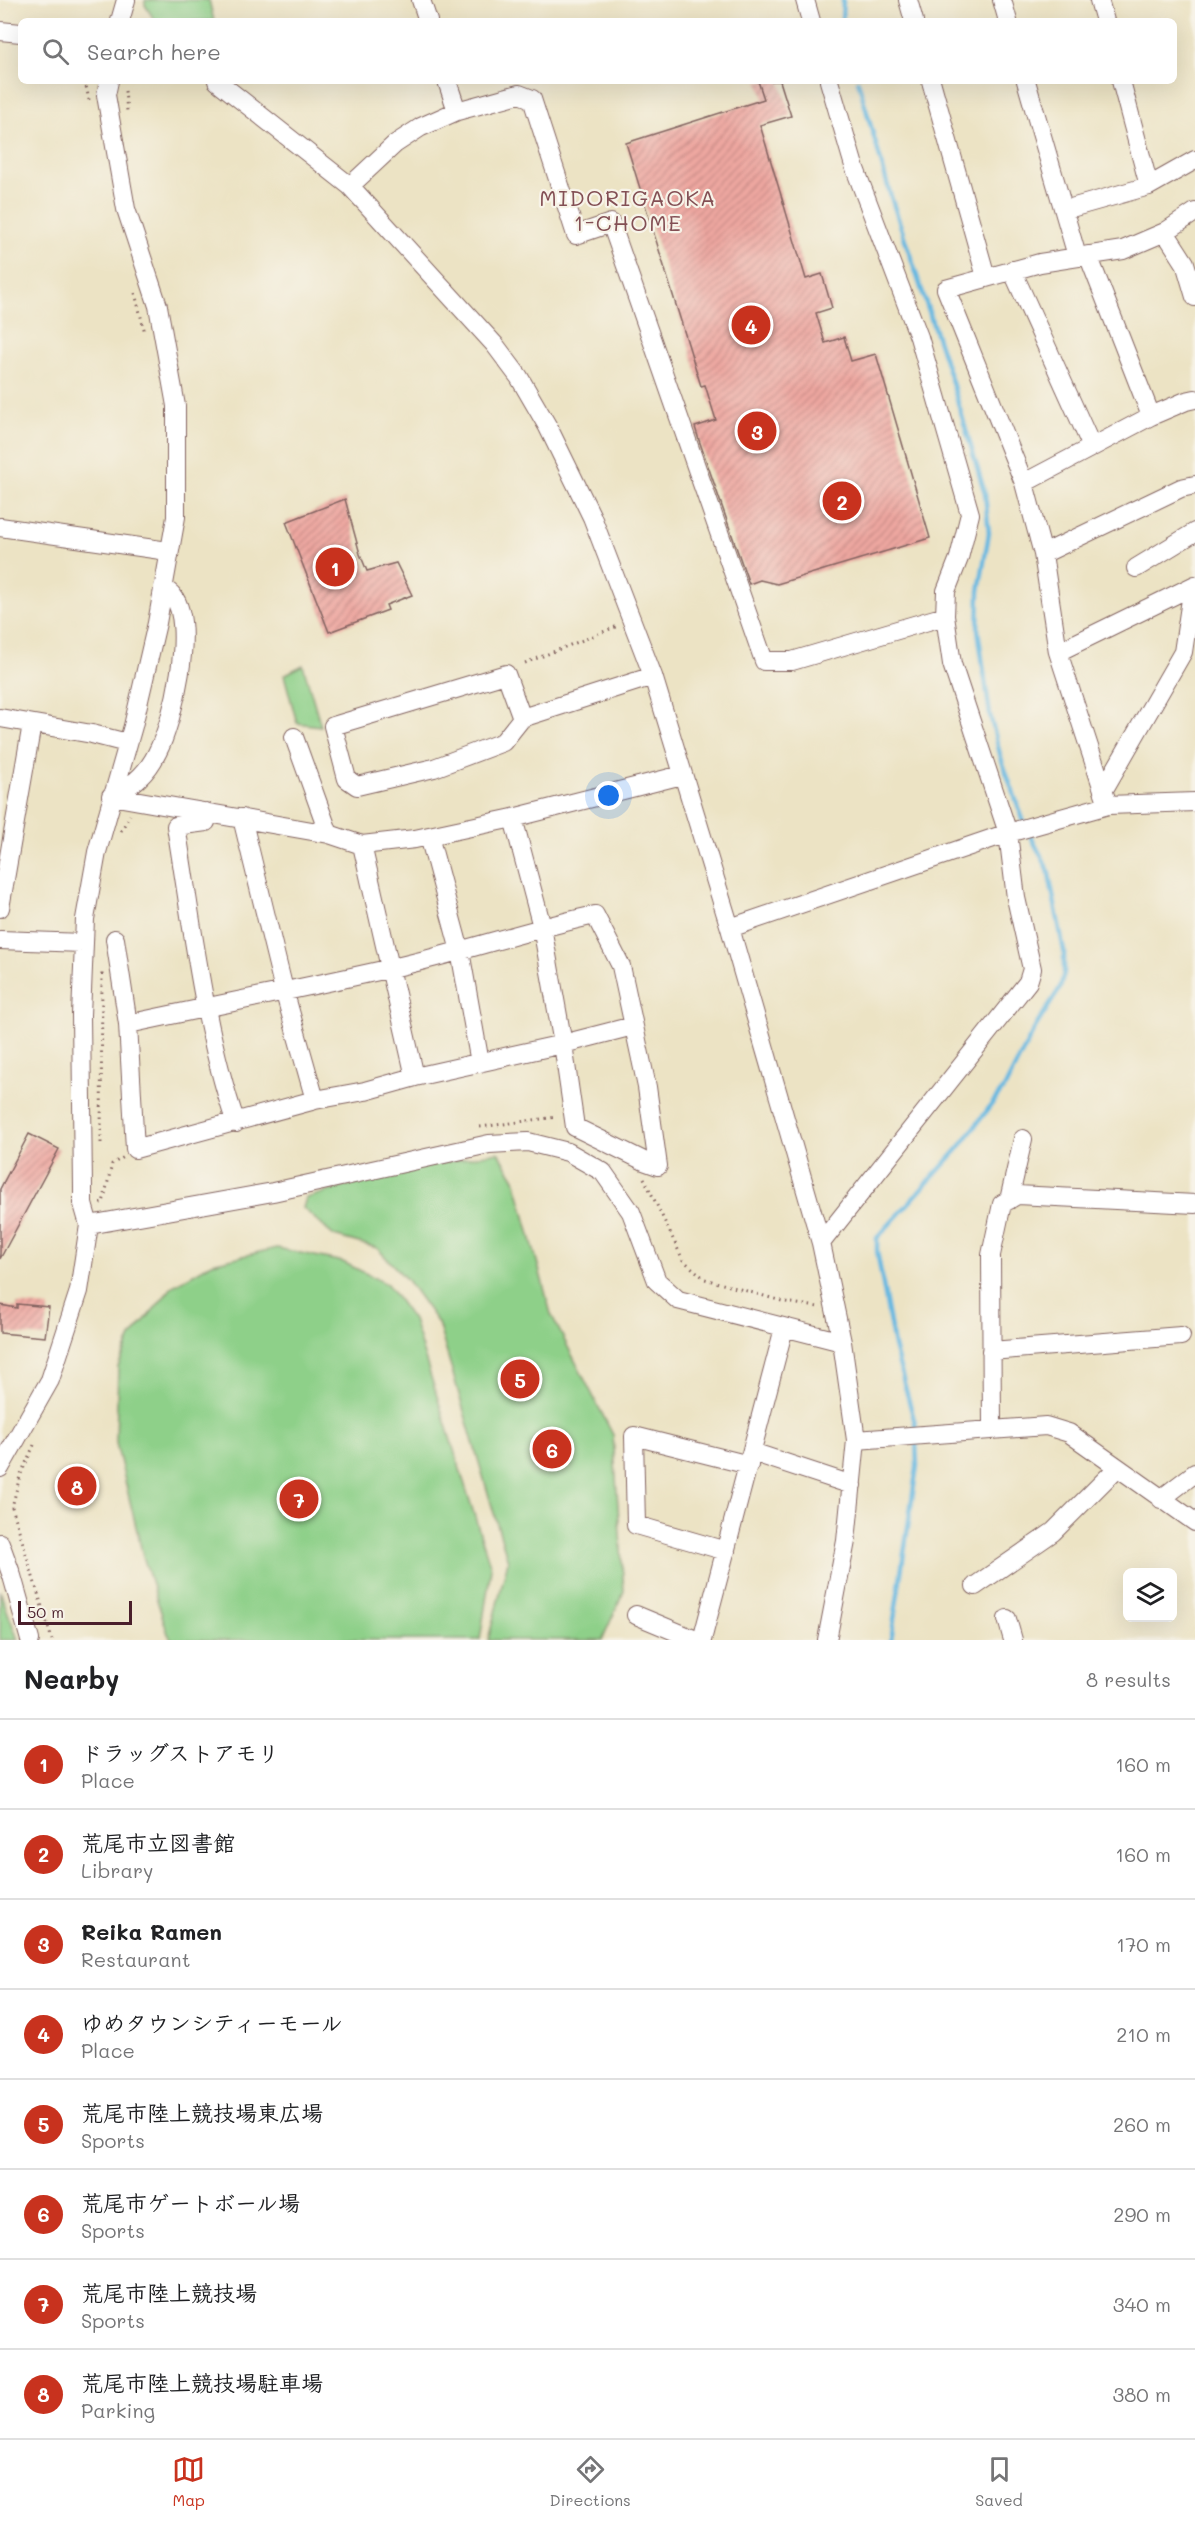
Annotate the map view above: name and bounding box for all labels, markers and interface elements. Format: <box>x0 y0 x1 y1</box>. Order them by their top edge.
search box <box>18 18 1177 84</box>
icon: search <box>39 35 72 68</box>
text: Search here <box>87 37 221 66</box>
district label: MIDORIGAOKA 1-CHOME <box>539 183 717 237</box>
pin: 4 <box>732 302 771 348</box>
pin: 3 <box>738 408 777 454</box>
pin: 2 <box>822 478 862 524</box>
pin: 1 <box>316 544 354 590</box>
your location <box>594 781 623 810</box>
pin: 5 <box>500 1356 540 1402</box>
pin: 6 <box>532 1426 572 1472</box>
pin: 8 <box>58 1464 97 1508</box>
pin: 7 <box>280 1476 318 1522</box>
map controls <box>1123 1568 1177 1622</box>
button: layers <box>1123 1568 1177 1622</box>
scale bar <box>18 1598 132 1626</box>
text: 50 m <box>27 1601 64 1622</box>
text: Nearby <box>24 1662 119 1696</box>
text: 8 results <box>1086 1666 1171 1692</box>
text: ドラッグストアモリ <box>81 1738 279 1767</box>
text: 1 <box>39 1751 48 1777</box>
text: 160 m <box>1115 1751 1171 1777</box>
text: Place <box>81 1767 135 1793</box>
text: 荒尾市立図書館 <box>81 1828 235 1857</box>
text: 2 <box>38 1841 49 1867</box>
text: 160 m <box>1115 1841 1171 1867</box>
text: Library <box>81 1857 153 1883</box>
text: Reika Ramen <box>81 1917 222 1946</box>
text: 3 <box>38 1931 50 1957</box>
text: 170 m <box>1116 1931 1171 1957</box>
text: Restaurant <box>81 1946 191 1972</box>
text: ゆめタウンシティーモール <box>81 2008 343 2037</box>
text: 4 <box>37 2021 50 2047</box>
text: 210 m <box>1116 2021 1171 2047</box>
text: Place <box>81 2037 135 2063</box>
text: 荒尾市陸上競技場東広場 <box>81 2098 323 2127</box>
text: 5 <box>38 2111 49 2137</box>
text: 260 m <box>1113 2111 1171 2137</box>
text: Sports <box>81 2127 145 2153</box>
text: 荒尾市ゲートボール場 <box>81 2188 300 2217</box>
text: 6 <box>37 2201 50 2227</box>
text: 290 m <box>1113 2201 1171 2227</box>
text: Sports <box>81 2217 145 2243</box>
text: 荒尾市陸上競技場 <box>81 2278 257 2307</box>
text: 7 <box>38 2291 49 2317</box>
text: 340 m <box>1113 2291 1171 2317</box>
text: Sports <box>81 2307 145 2333</box>
text: 荒尾市陸上競技場駐車場 <box>81 2368 323 2397</box>
text: 8 <box>37 2381 50 2407</box>
text: 380 m <box>1113 2381 1171 2407</box>
text: Parking <box>81 2397 155 2423</box>
tab: Map <box>172 2453 205 2510</box>
tab: Directions <box>550 2453 631 2510</box>
tab: Saved <box>975 2453 1023 2510</box>

